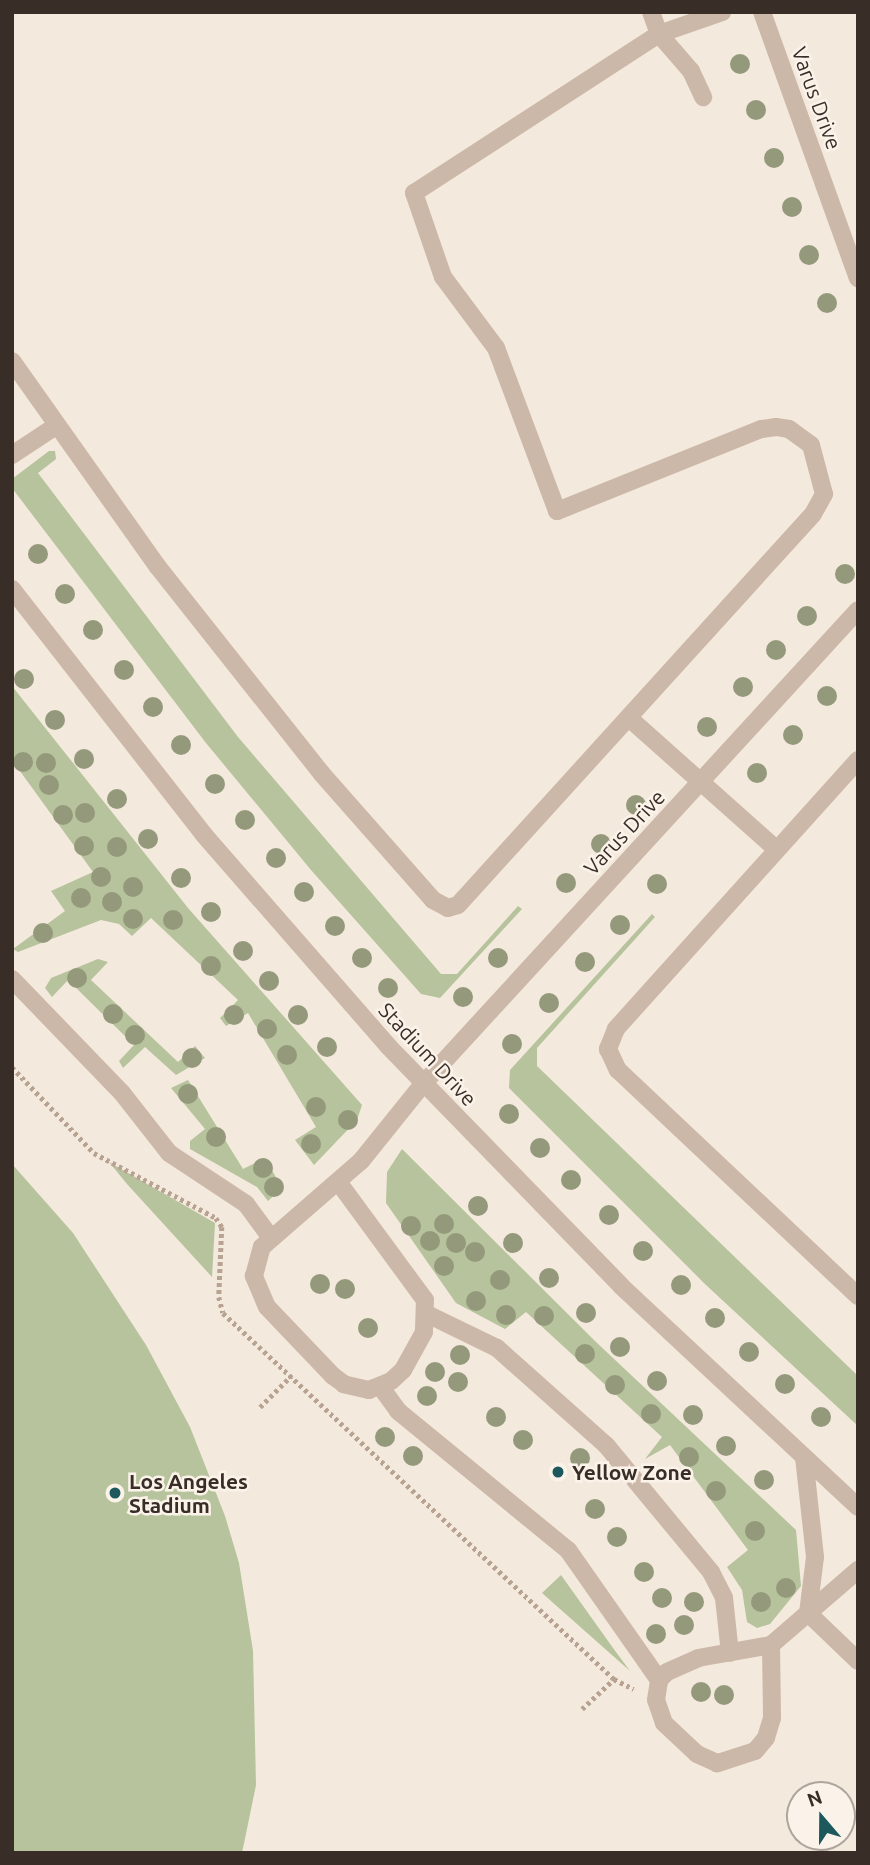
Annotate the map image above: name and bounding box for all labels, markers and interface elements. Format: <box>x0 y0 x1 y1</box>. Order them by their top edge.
street label: Varus Drive <box>787 43 847 153</box>
street label: Varus Drive <box>578 784 670 880</box>
street label: Stadium Drive <box>374 997 482 1111</box>
place label: Yellow Zone <box>572 1459 692 1485</box>
marker: Yellow Zone <box>550 1464 566 1480</box>
place label: Los Angeles Stadium <box>129 1468 248 1518</box>
marker: Los Angeles Stadium <box>107 1485 123 1501</box>
north arrow <box>786 1781 856 1851</box>
text: N <box>804 1785 825 1811</box>

